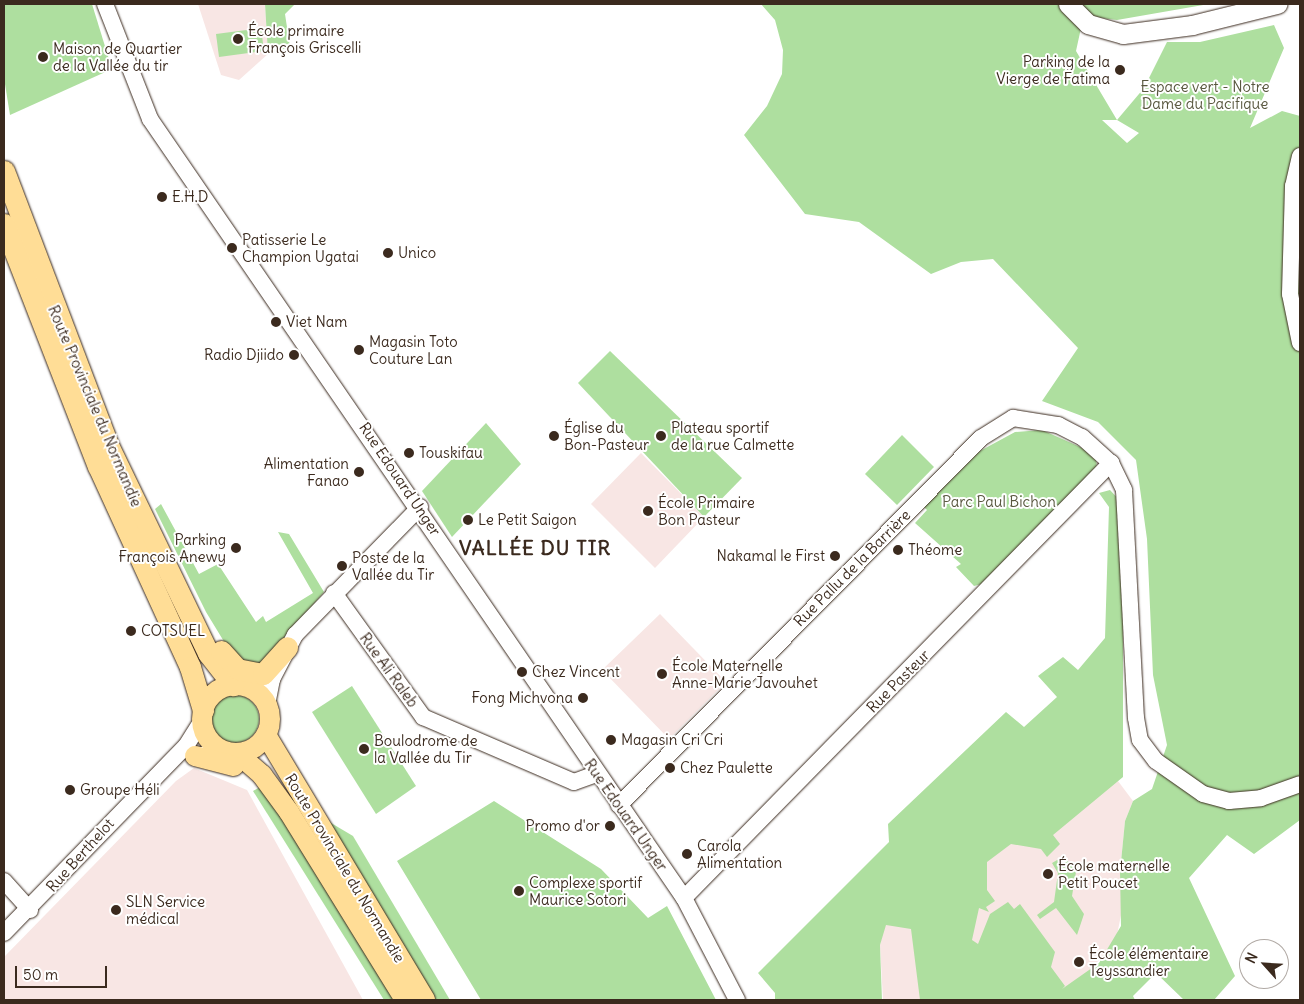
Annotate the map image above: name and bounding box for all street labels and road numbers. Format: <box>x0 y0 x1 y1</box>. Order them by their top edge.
street label: Route Provinciale du Normandie <box>44 303 146 509</box>
street label: Rue Edouard Unger <box>355 419 445 539</box>
street label: Rue Pallu de la Barrière <box>790 506 914 630</box>
street label: Rue Ali Raleb <box>356 629 422 711</box>
street label: Rue Pasteur <box>863 646 933 716</box>
street label: Rue Edouard Unger <box>581 756 671 874</box>
street label: Route Provinciale du Normandie <box>281 770 409 966</box>
street label: Rue Berthelot <box>42 815 118 895</box>

